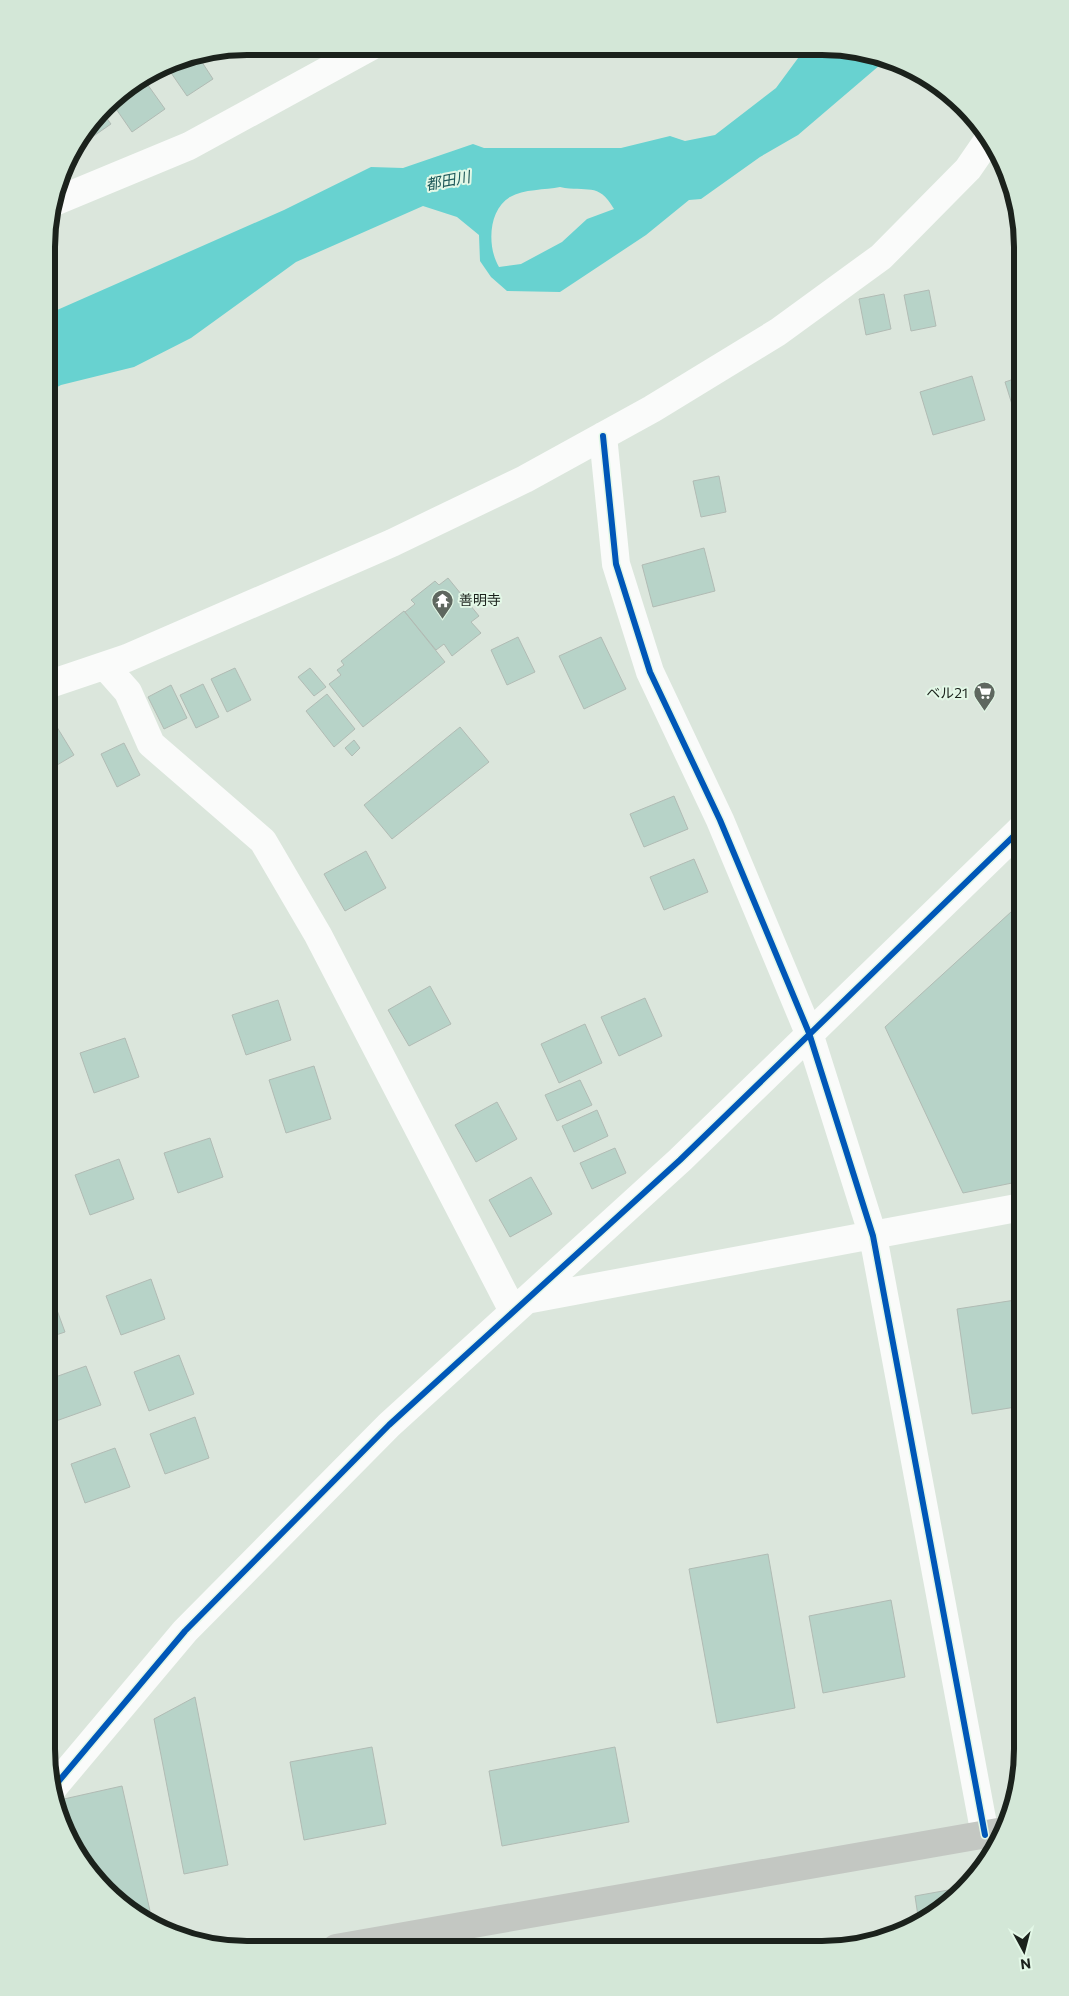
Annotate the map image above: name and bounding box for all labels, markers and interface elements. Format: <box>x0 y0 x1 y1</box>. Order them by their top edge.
water label: 都田川 <box>424 167 474 193</box>
temple icon: 善明寺 <box>431 588 455 619</box>
place label: 善明寺 <box>459 591 501 608</box>
supermarket icon: ベル21 <box>972 681 996 712</box>
place label: ベル21 <box>926 684 968 701</box>
north arrow <box>999 1926 1049 1976</box>
text: N <box>1019 1955 1032 1973</box>

